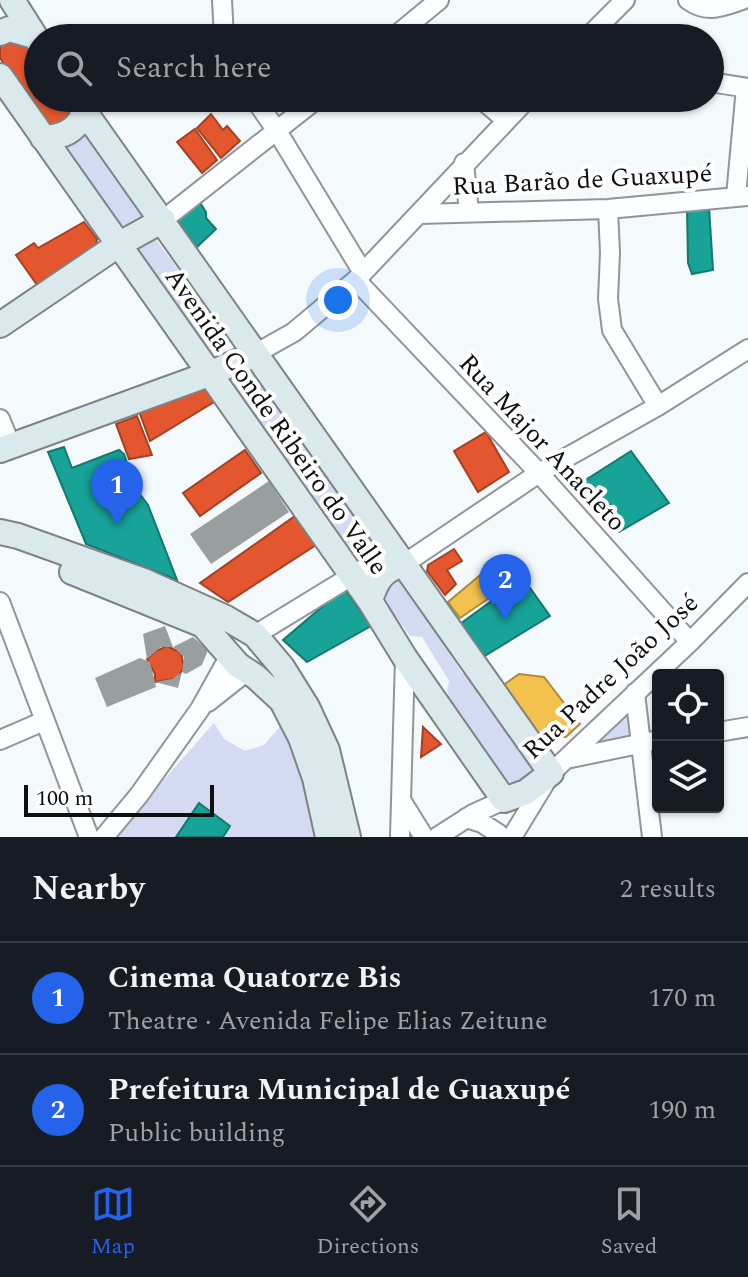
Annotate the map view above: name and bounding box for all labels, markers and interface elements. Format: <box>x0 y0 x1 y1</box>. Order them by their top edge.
search box <box>24 24 724 112</box>
text: Search here <box>116 45 272 91</box>
icon: search <box>52 46 96 90</box>
street label: Rua Barão de Guaxupé <box>451 153 713 207</box>
street label: Avenida Conde Ribeiro do Valle <box>155 260 398 583</box>
your location <box>318 280 358 320</box>
street label: Rua Major Anacleto <box>449 345 636 541</box>
pin: 1 <box>91 459 143 525</box>
pin: 2 <box>479 554 531 620</box>
street label: Rua Padre João José <box>514 584 708 769</box>
map controls <box>652 669 724 813</box>
button: locate <box>652 669 724 741</box>
button: layers <box>652 741 724 813</box>
scale bar <box>24 781 214 817</box>
text: 100 m <box>36 782 93 815</box>
text: Nearby <box>32 863 145 915</box>
text: 2 results <box>620 869 716 909</box>
text: Cinema Quatorze Bis <box>108 955 402 1001</box>
text: 1 <box>51 978 65 1018</box>
text: 170 m <box>648 978 716 1018</box>
text: Theatre · Avenida Felipe Elias Zeitune <box>108 1001 548 1041</box>
text: Prefeitura Municipal de Guaxupé <box>108 1067 570 1113</box>
text: 2 <box>51 1090 65 1130</box>
text: 190 m <box>648 1090 716 1130</box>
text: Public building <box>108 1113 285 1153</box>
tab: Map <box>91 1182 135 1263</box>
tab: Directions <box>317 1182 419 1263</box>
tab: Saved <box>601 1182 657 1263</box>

